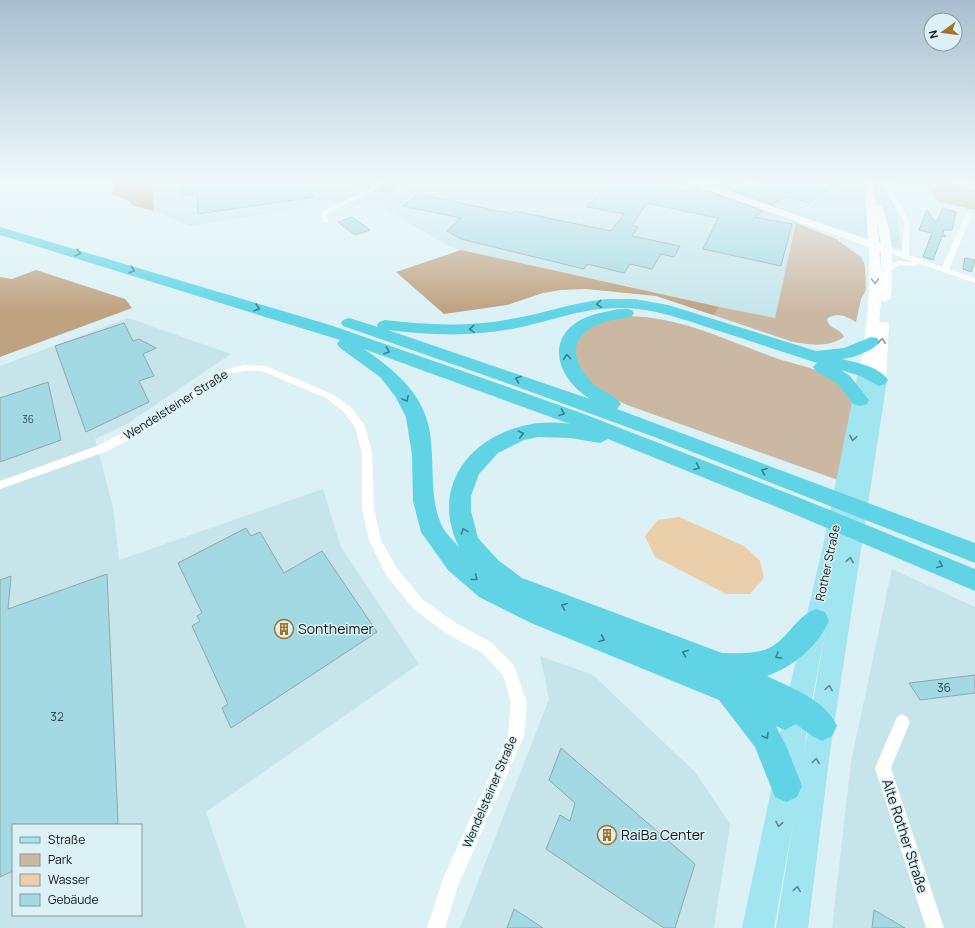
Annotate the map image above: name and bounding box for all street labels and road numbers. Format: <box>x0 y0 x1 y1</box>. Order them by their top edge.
street label: Wendelsteiner Straße <box>120 366 231 444</box>
street label: Rother Straße <box>811 523 844 603</box>
street label: Wendelsteiner Straße <box>458 733 521 850</box>
street label: Alte Rother Straße <box>878 776 933 895</box>

